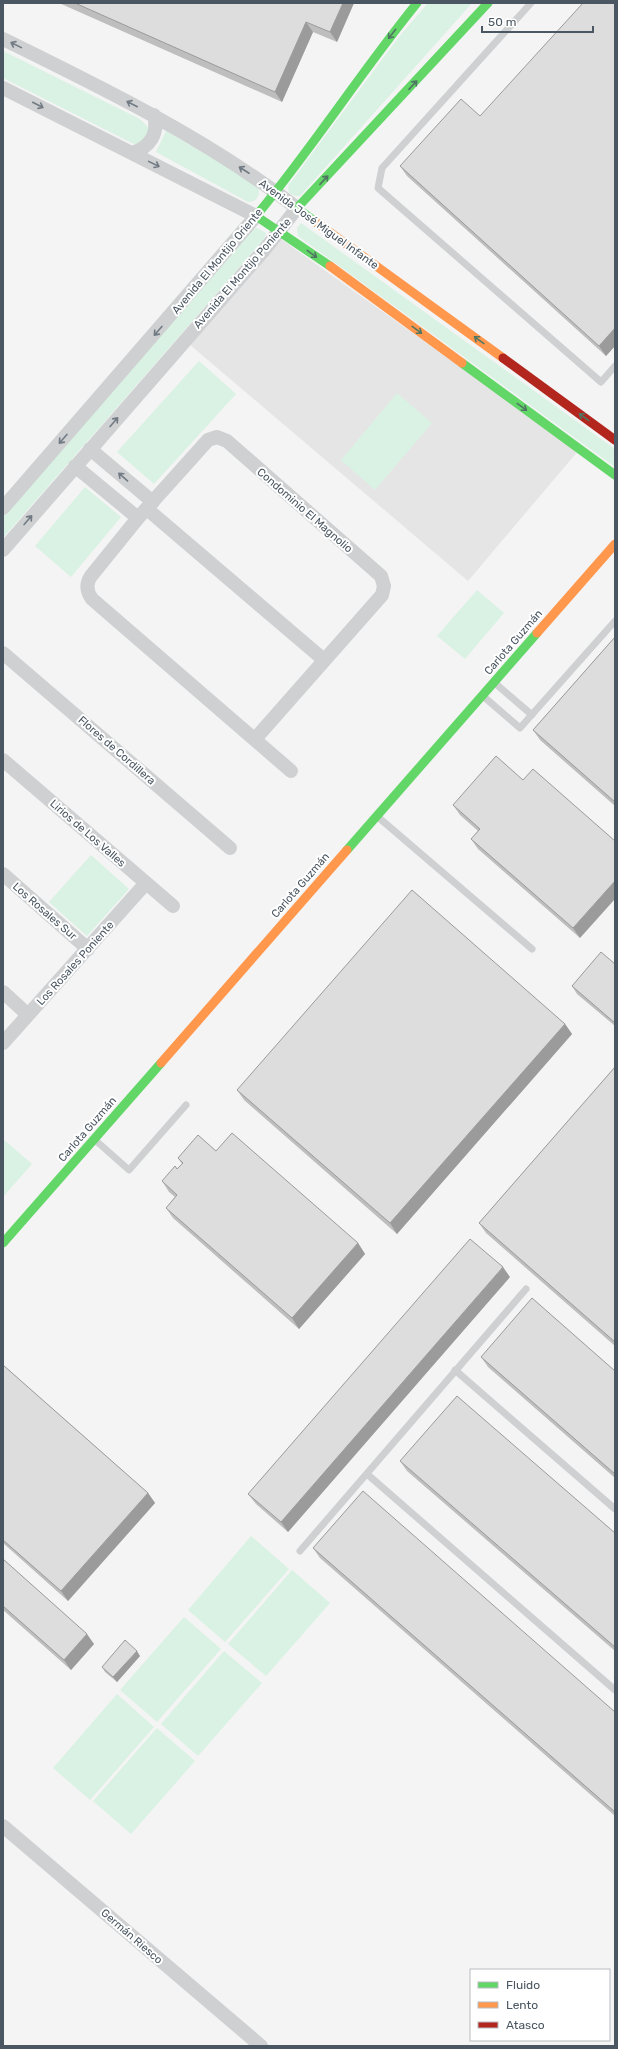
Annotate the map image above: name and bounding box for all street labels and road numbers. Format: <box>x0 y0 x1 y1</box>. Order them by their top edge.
street label: Avenida José Miguel Infante <box>256 177 381 272</box>
street label: Avenida El Montijo Oriente <box>169 206 265 317</box>
street label: Avenida El Montijo Poniente <box>191 215 294 331</box>
street label: Condominio El Magnolio <box>254 465 355 555</box>
street label: Carlota Guzmán <box>482 607 545 677</box>
street label: Flores de Cordillera <box>75 713 158 787</box>
street label: Lirios de Los Valles <box>47 797 128 870</box>
street label: Carlota Guzmán <box>269 850 332 920</box>
street label: Los Rosales Sur <box>10 880 80 943</box>
street label: Los Rosales Poniente <box>34 919 117 1008</box>
street label: Carlota Guzmán <box>56 1094 119 1164</box>
street label: Germán Riesco <box>98 1906 165 1967</box>

